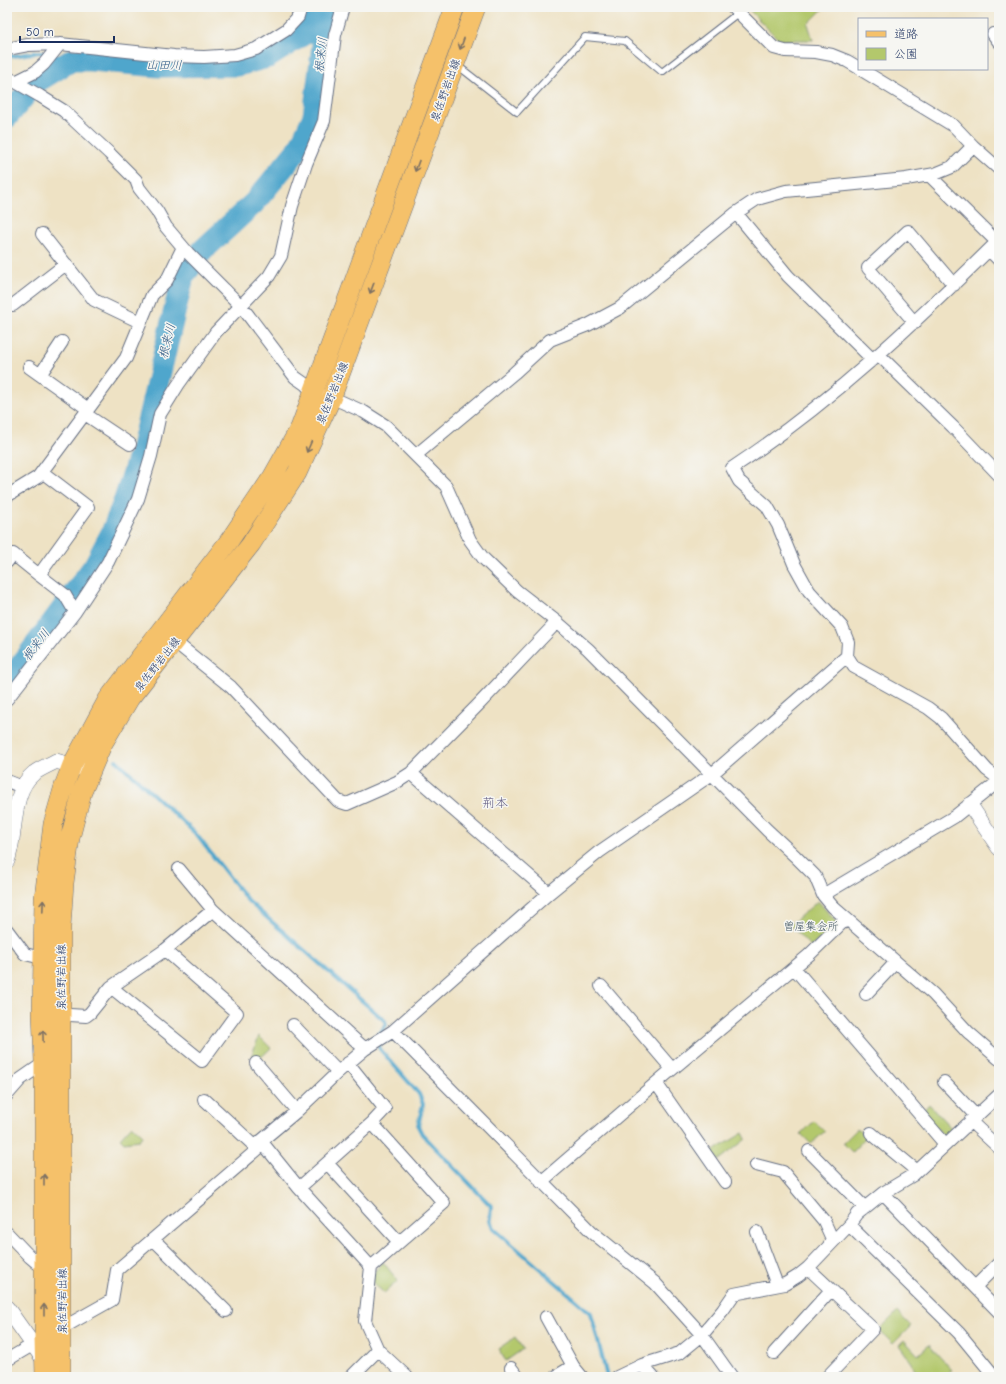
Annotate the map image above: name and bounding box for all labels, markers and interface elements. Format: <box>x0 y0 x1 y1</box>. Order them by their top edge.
scale bar <box>20 18 114 44</box>
legend <box>858 18 988 70</box>
text: 50 m <box>26 25 54 39</box>
text: 道路 <box>894 27 918 41</box>
water label: 根来川 <box>312 36 330 74</box>
one-way arrow <box>458 37 466 49</box>
text: 公園 <box>894 47 918 61</box>
street label: 泉佐野岩出線 <box>428 57 463 123</box>
water label: 山田川 <box>146 58 182 72</box>
one-way arrow <box>413 159 421 171</box>
one-way arrow <box>368 281 376 293</box>
water label: 根来川 <box>156 322 178 360</box>
street label: 泉佐野岩出線 <box>314 360 351 426</box>
one-way arrow <box>305 441 312 453</box>
water label: 根来川 <box>20 626 52 664</box>
street label: 泉佐野岩出線 <box>132 634 183 694</box>
district label: 荊本 <box>482 795 508 810</box>
one-way arrow <box>40 900 47 913</box>
park label: 曽屋集会所 <box>784 920 839 933</box>
street label: 泉佐野岩出線 <box>55 944 68 1010</box>
one-way arrow <box>39 1030 47 1043</box>
one-way arrow <box>40 1174 48 1187</box>
street label: 泉佐野岩出線 <box>56 1268 69 1334</box>
one-way arrow <box>40 1304 48 1317</box>

